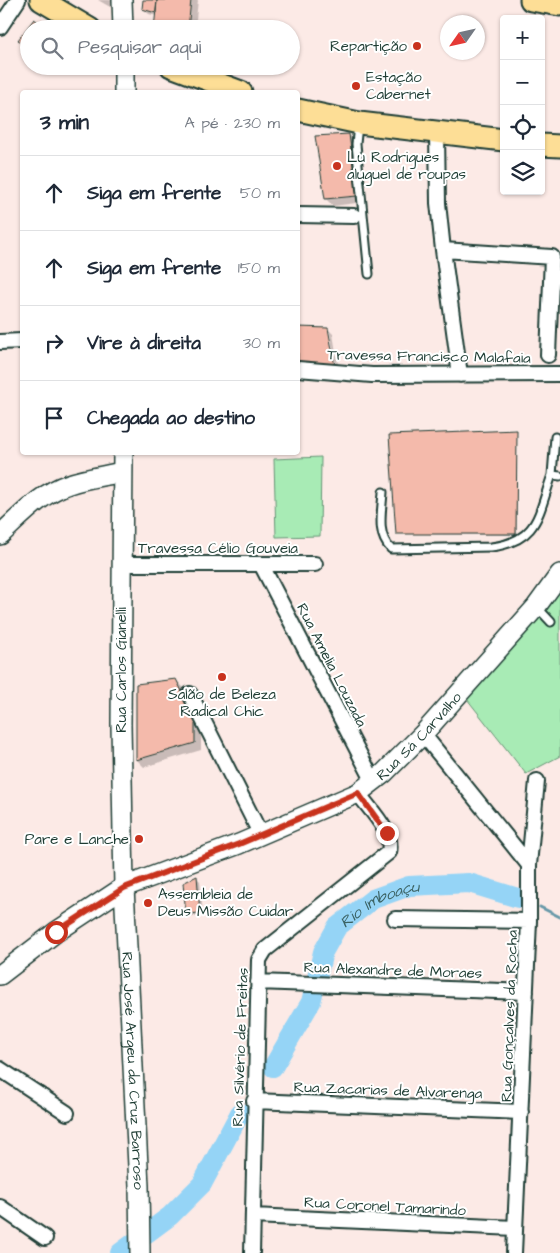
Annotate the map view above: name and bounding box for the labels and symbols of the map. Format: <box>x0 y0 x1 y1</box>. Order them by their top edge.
north arrow <box>440 15 485 60</box>
place label: Repartição <box>330 36 408 57</box>
marker: Repartição <box>411 40 423 52</box>
place label: Estação Cabernet <box>366 67 431 105</box>
marker: Estação Cabernet <box>350 80 362 92</box>
place label: Lu Rodrigues aluguel de roupas <box>347 147 467 186</box>
marker: Lu Rodrigues aluguel de roupas <box>331 160 343 172</box>
street label: Travessa Francisco Malafaia <box>327 344 531 369</box>
street label: Travessa Célio Gouveia <box>138 538 298 559</box>
street label: Rua Amelia Louzada <box>291 600 372 731</box>
street label: Rua Carlos Gianelli <box>111 606 132 733</box>
marker: Salão de Beleza Radical Chic <box>216 671 228 683</box>
place label: Salão de Beleza Radical Chic <box>168 684 276 722</box>
street label: Rua Sá Carvalho <box>372 687 467 786</box>
route end <box>376 822 399 845</box>
place label: Pare e Lanche <box>25 829 129 850</box>
marker: Pare e Lanche <box>133 833 145 845</box>
water label: Rio Imboaçu <box>335 875 420 933</box>
place label: Assembleia de Deus Missão Cuidar <box>158 884 293 922</box>
marker: Assembleia de Deus Missão Cuidar <box>142 897 154 909</box>
route start <box>45 921 68 944</box>
street label: Rua Gonçalves da Rocha <box>496 929 523 1102</box>
street label: Rua José Argeu da Cruz Barroso <box>116 951 149 1191</box>
street label: Rua Alexandre de Moraes <box>303 957 483 984</box>
street label: Rua Silvério de Freitas <box>227 967 254 1127</box>
street label: Rua Zacarias de Alvarenga <box>293 1077 483 1105</box>
street label: Rua Coronel Tamarindo <box>303 1192 467 1221</box>

